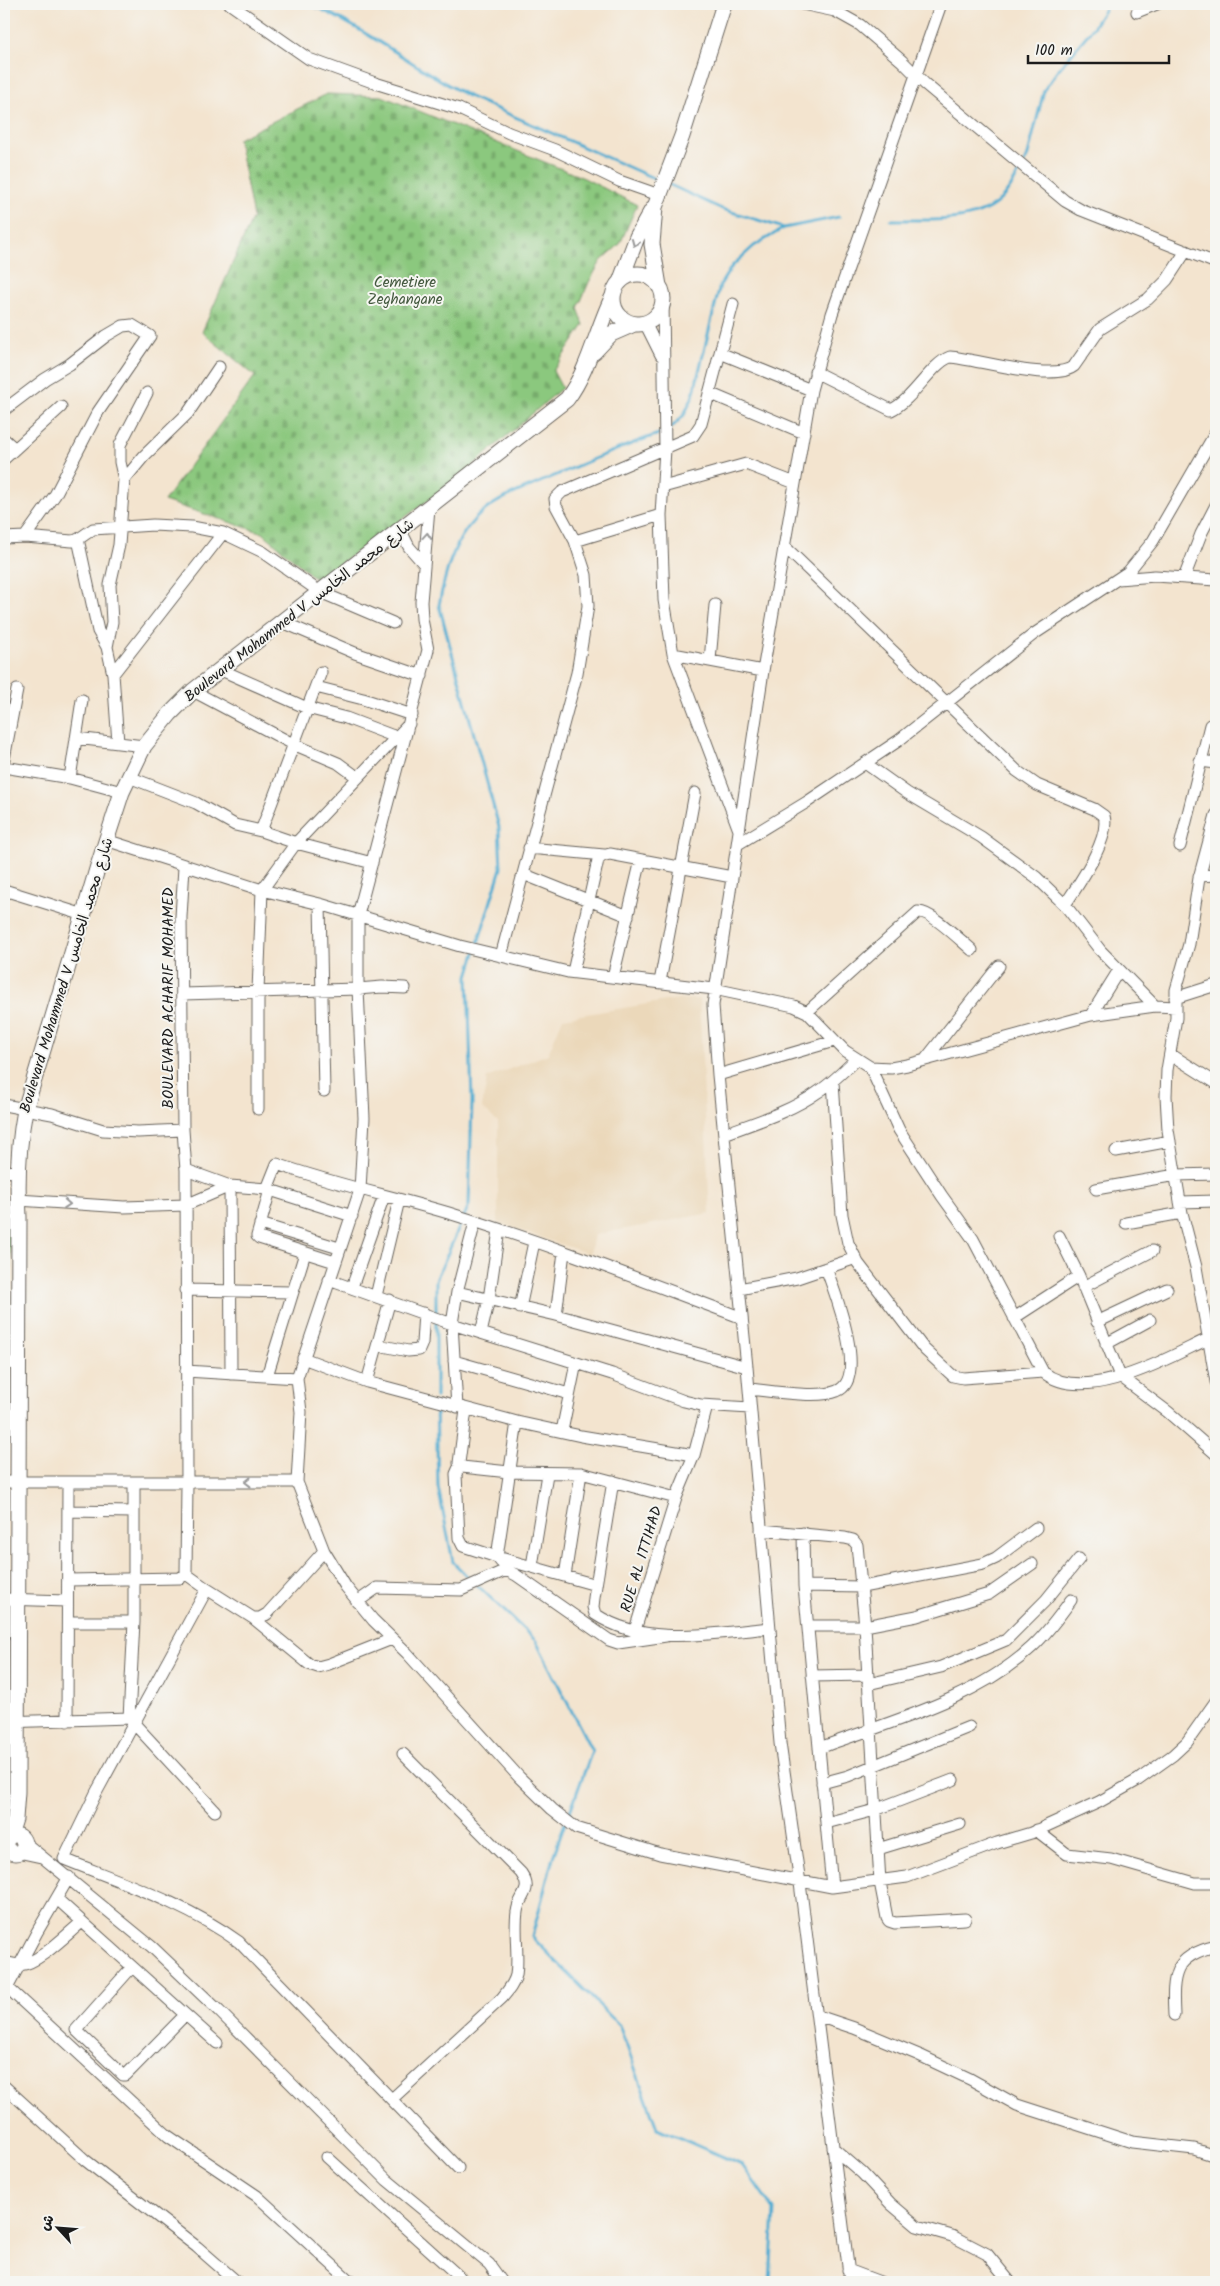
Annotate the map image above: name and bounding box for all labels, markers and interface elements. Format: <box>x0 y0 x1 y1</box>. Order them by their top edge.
scale bar <box>1028 32 1169 64</box>
text: 100 m <box>1035 39 1073 63</box>
one-way arrow <box>630 238 641 247</box>
park label: Cemetiere Zeghangane <box>367 271 443 312</box>
street label: Boulevard Mohammed V شارع محمد الخامس <box>179 513 420 708</box>
one-way arrow <box>421 532 432 540</box>
street label: Boulevard Mohammed V شارع محمد الخامس <box>14 835 120 1116</box>
street label: BOULEVARD ACHARIF MOHAMED <box>157 887 181 1109</box>
one-way arrow <box>63 1198 71 1209</box>
one-way arrow <box>244 1477 252 1487</box>
street label: RUE AL ITTIHAD <box>614 1503 670 1615</box>
north arrow <box>32 2204 82 2254</box>
text: ش <box>34 2211 60 2234</box>

